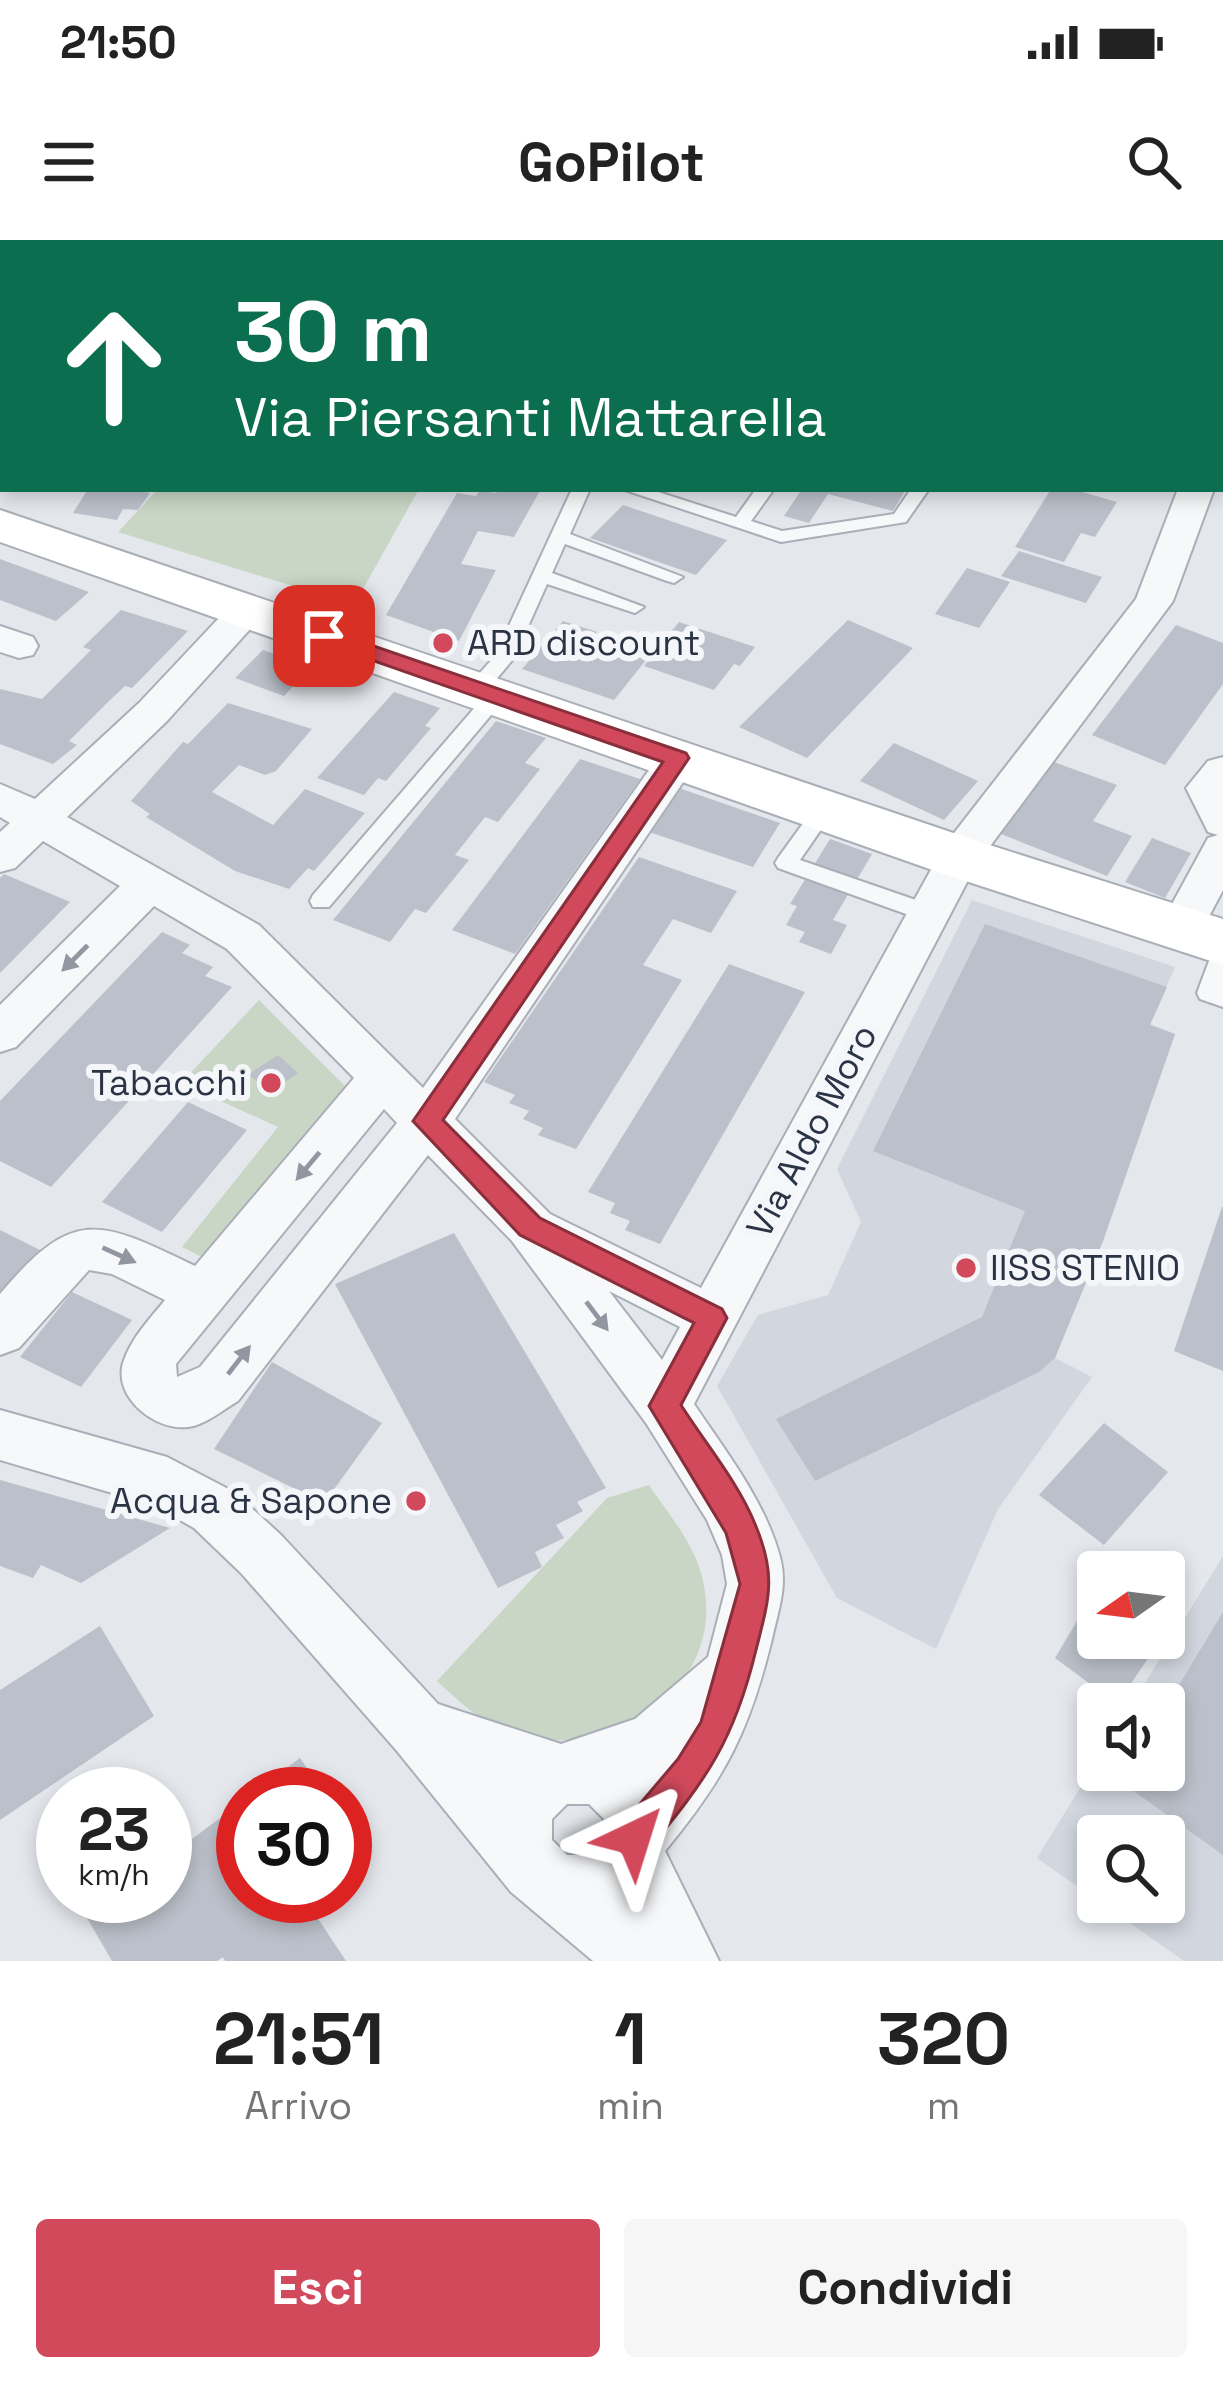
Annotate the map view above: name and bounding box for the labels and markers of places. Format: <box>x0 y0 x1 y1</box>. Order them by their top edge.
pin <box>273 585 375 687</box>
place label: ARD discount <box>467 620 700 666</box>
marker: ARD discount <box>430 630 456 656</box>
place label: Tabacchi <box>91 1060 247 1106</box>
marker: Tabacchi <box>258 1070 284 1096</box>
place label: IISS STENIO <box>990 1245 1180 1291</box>
marker: IISS STENIO <box>953 1255 979 1281</box>
place label: Acqua & Sapone <box>110 1478 392 1524</box>
marker: Acqua & Sapone <box>403 1488 429 1514</box>

